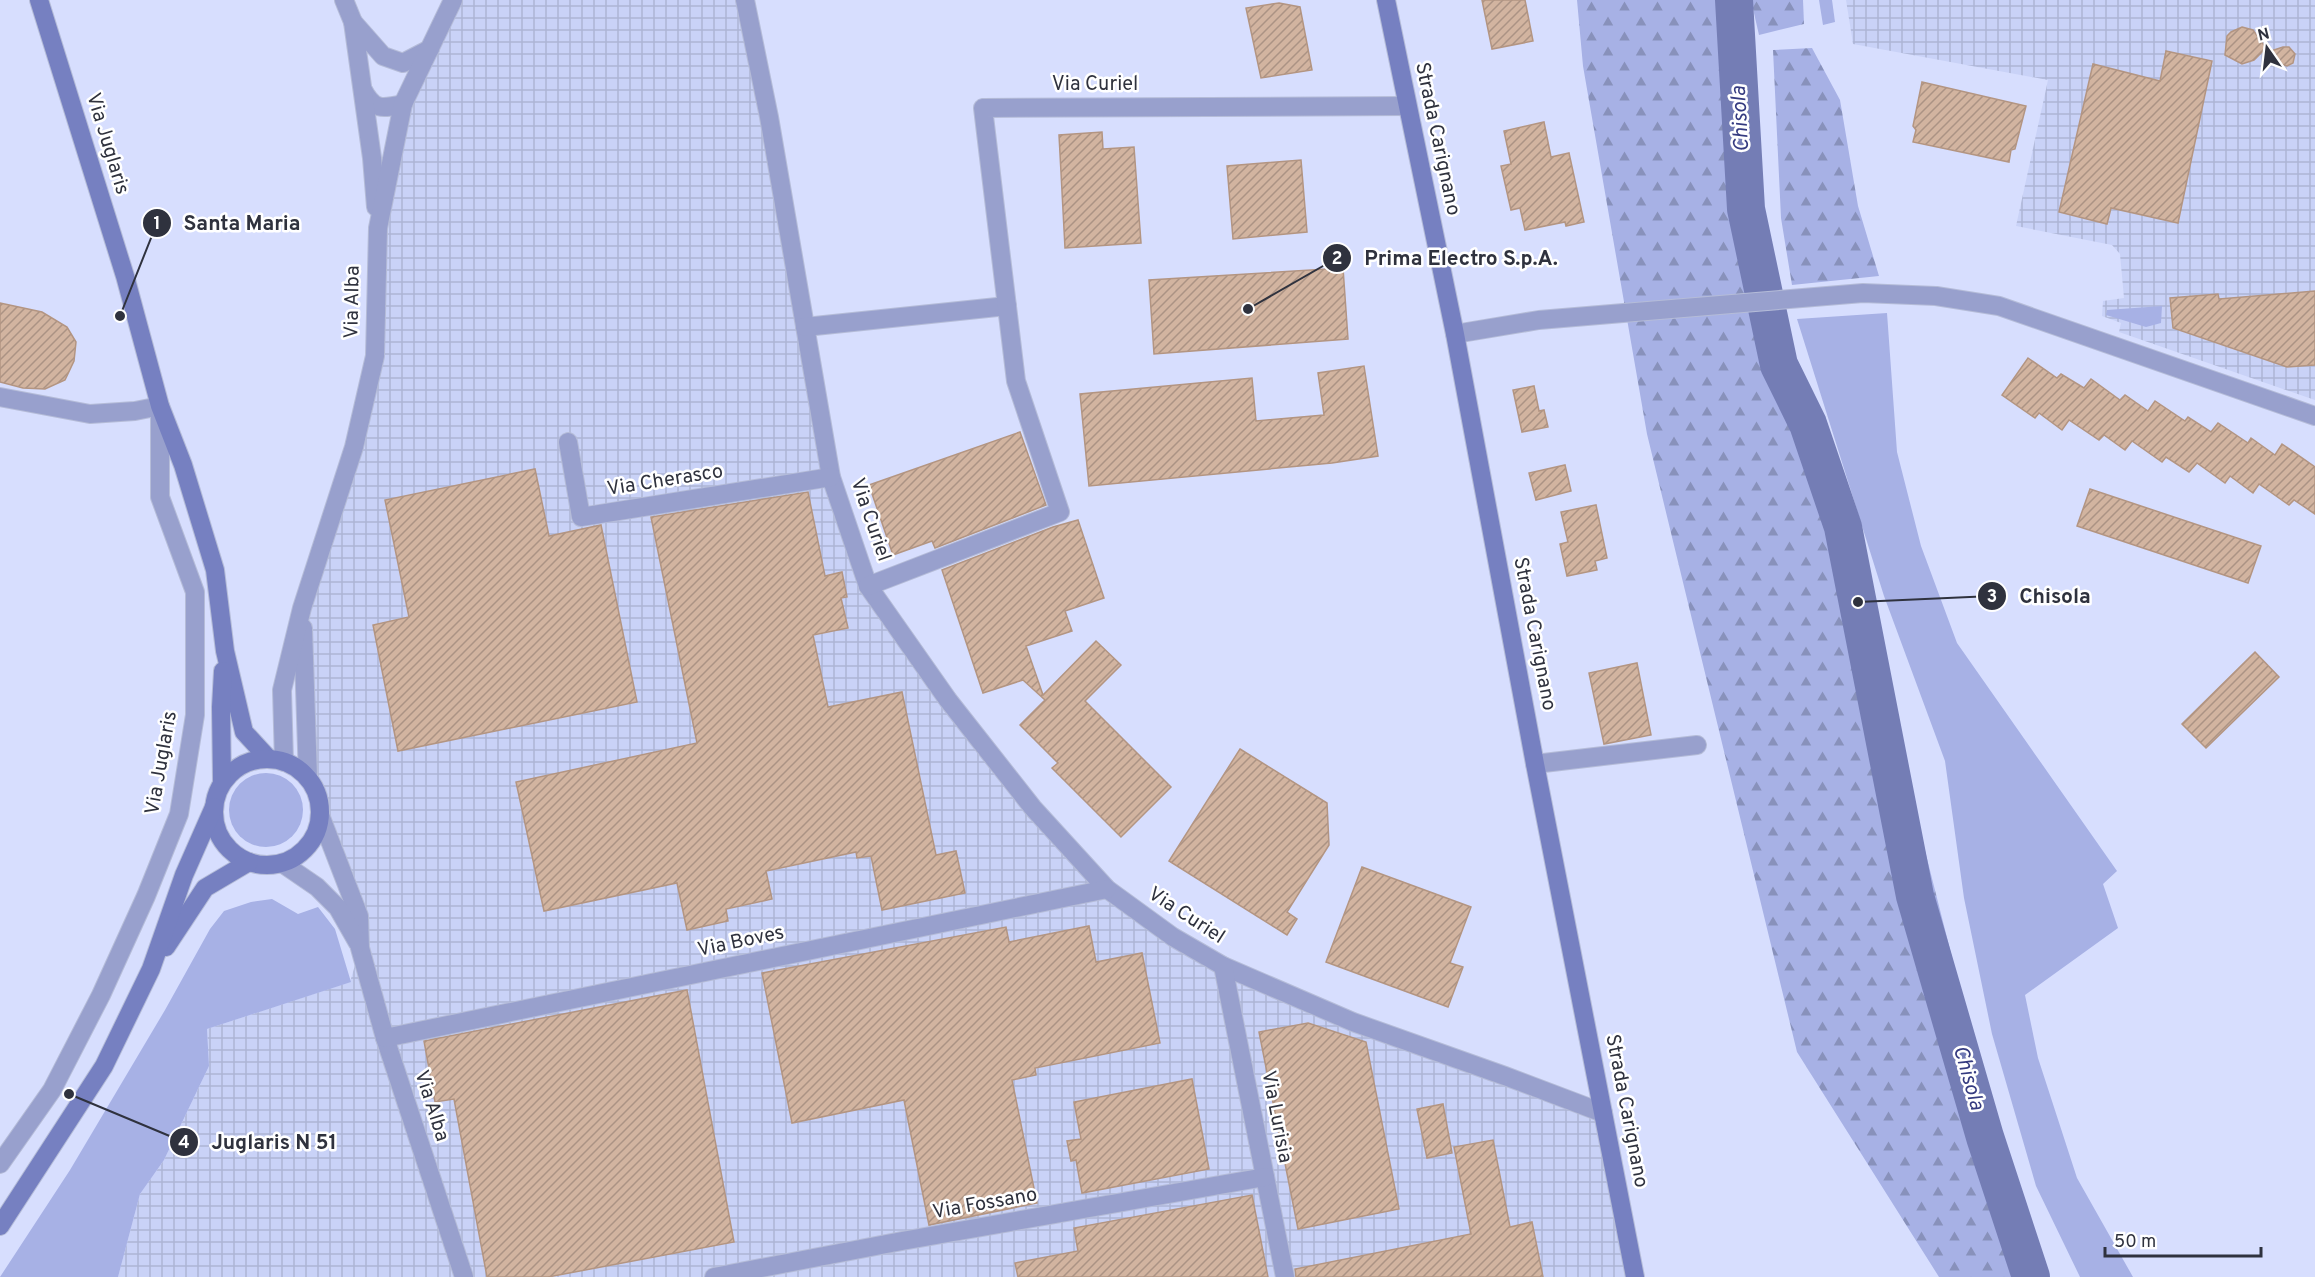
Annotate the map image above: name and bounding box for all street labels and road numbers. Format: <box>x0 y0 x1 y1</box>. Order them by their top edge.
street label: Strada Carignano <box>1408 60 1466 218</box>
street label: Via Curiel <box>1052 72 1138 98</box>
street label: Via Juglaris <box>79 90 135 198</box>
street label: Via Alba <box>339 265 367 339</box>
street label: Via Cherasco <box>605 459 725 503</box>
street label: Via Curiel <box>844 475 896 565</box>
street label: Strada Carignano <box>1506 555 1562 713</box>
street label: Via Juglaris <box>140 709 184 817</box>
street label: Via Curiel <box>1143 882 1229 950</box>
street label: Via Boves <box>695 920 787 964</box>
street label: Strada Carignano <box>1598 1032 1654 1190</box>
street label: Via Alba <box>407 1067 455 1145</box>
street label: Via Lurisia <box>1254 1069 1298 1165</box>
street label: Via Fossano <box>931 1182 1039 1226</box>

